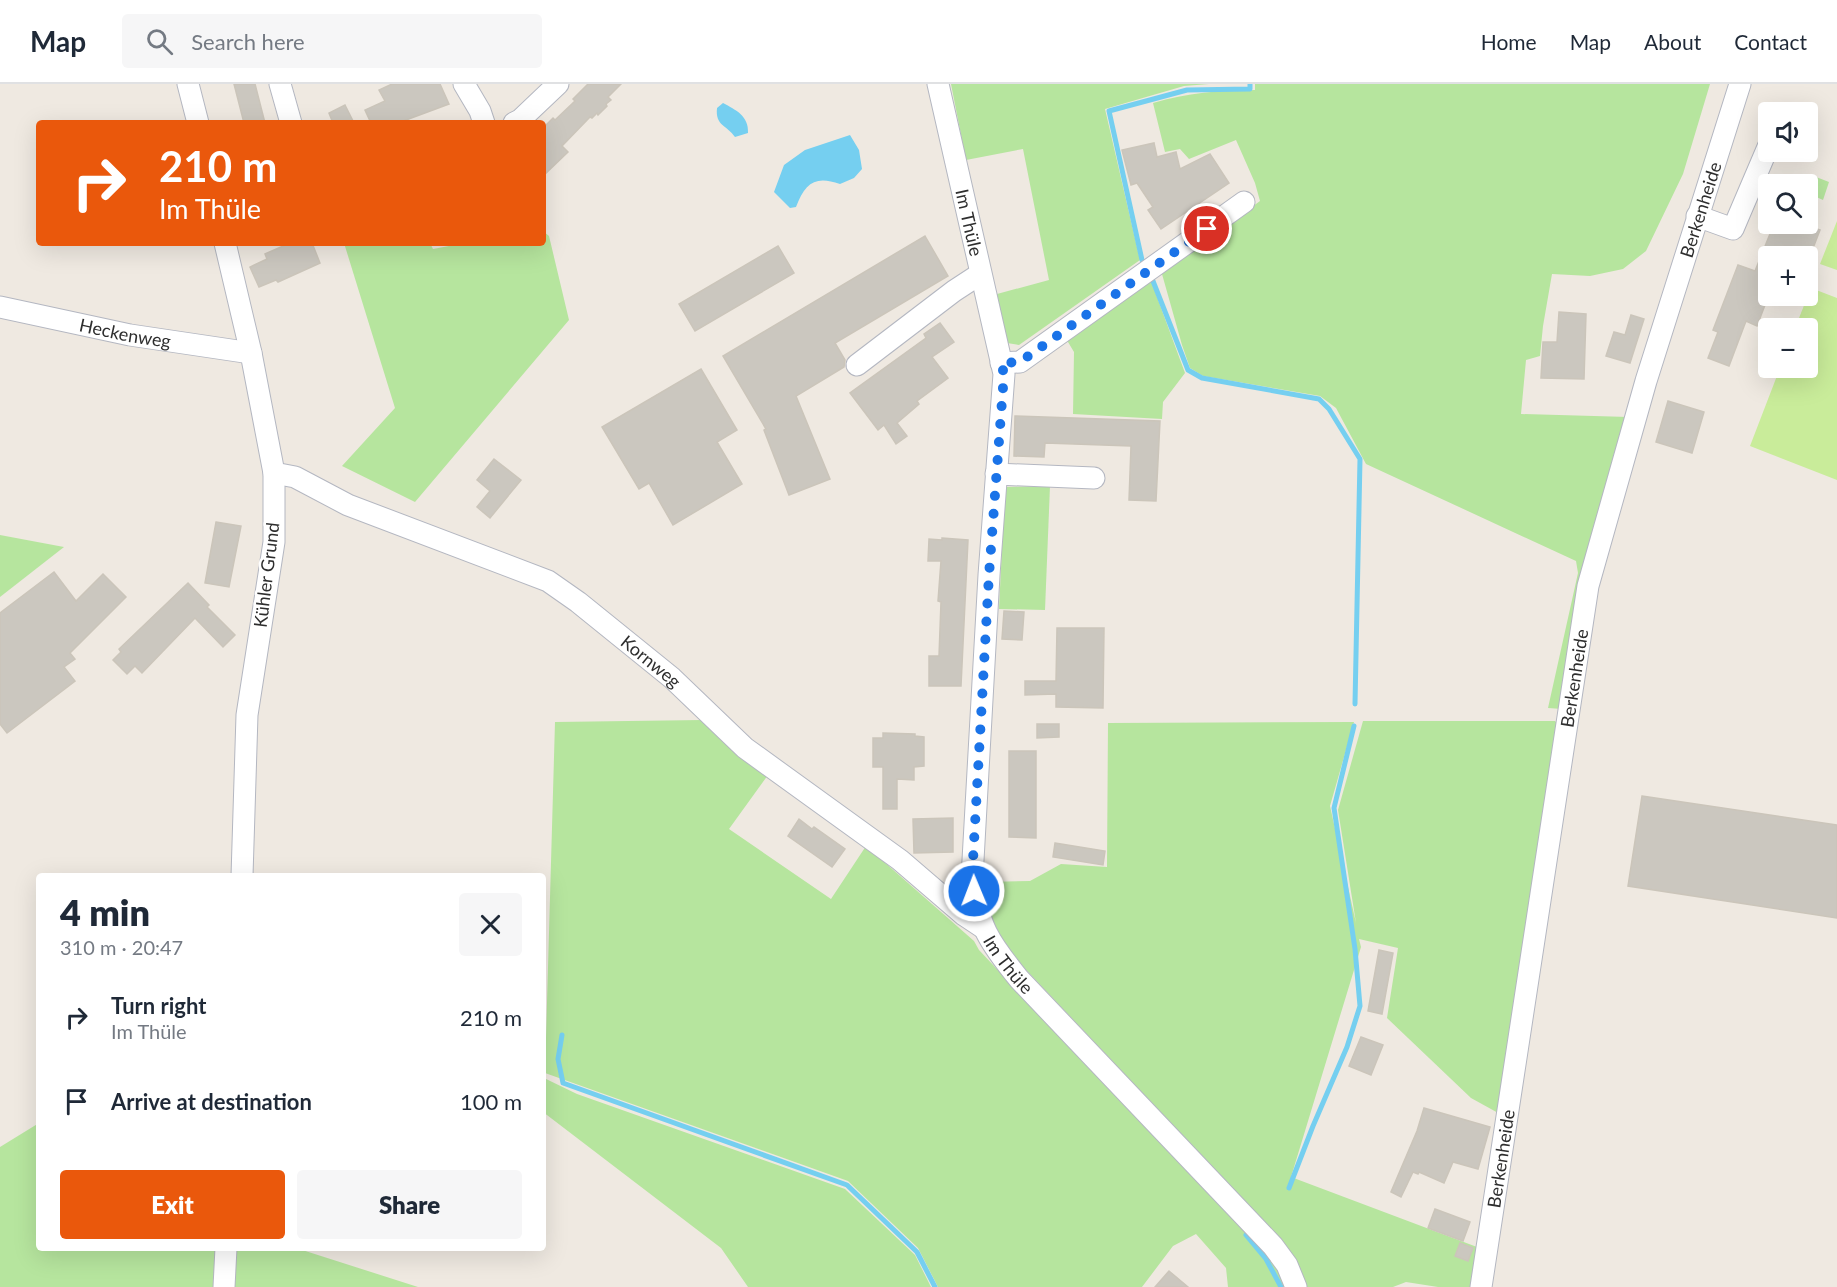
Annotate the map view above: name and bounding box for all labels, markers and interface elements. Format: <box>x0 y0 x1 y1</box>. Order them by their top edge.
search box <box>122 14 542 68</box>
text: Map <box>30 24 86 58</box>
icon: search <box>143 25 176 58</box>
text: Search here <box>191 28 305 55</box>
text: Home <box>1481 29 1537 54</box>
text: Map <box>1570 29 1611 54</box>
text: About <box>1644 29 1701 54</box>
text: Contact <box>1734 29 1807 54</box>
map controls <box>1758 102 1818 378</box>
button: sound <box>1758 102 1818 162</box>
text: 210 m <box>159 141 277 191</box>
icon: right <box>60 144 138 222</box>
street label: Berkenheide <box>1675 159 1726 260</box>
button: search <box>1758 174 1818 234</box>
street label: Im Thüle <box>951 187 988 258</box>
text: Im Thüle <box>159 192 261 225</box>
pin <box>1181 203 1232 254</box>
icon: arrive <box>1190 212 1223 245</box>
button: + <box>1758 246 1818 306</box>
street label: Heckenweg <box>78 313 173 352</box>
button: − <box>1758 318 1818 378</box>
street label: Kühler Grund <box>249 521 283 629</box>
street label: Berkenheide <box>1556 627 1592 729</box>
street label: Kornweg <box>617 630 686 692</box>
position arrow <box>942 859 1006 923</box>
text: 4 min <box>60 890 150 934</box>
button: close <box>459 893 522 956</box>
street label: Im Thüle <box>979 931 1038 998</box>
text: 310 m · 20:47 <box>60 935 183 959</box>
text: Turn right <box>111 992 206 1019</box>
icon: right <box>60 1001 93 1034</box>
text: 210 m <box>460 1004 522 1031</box>
text: Im Thüle <box>111 1019 187 1043</box>
icon: arrive <box>60 1085 93 1118</box>
text: Arrive at destination <box>111 1088 312 1115</box>
text: 100 m <box>460 1088 522 1115</box>
street label: Berkenheide <box>1482 1108 1519 1209</box>
button: Exit <box>60 1170 285 1239</box>
button: Share <box>297 1170 522 1239</box>

